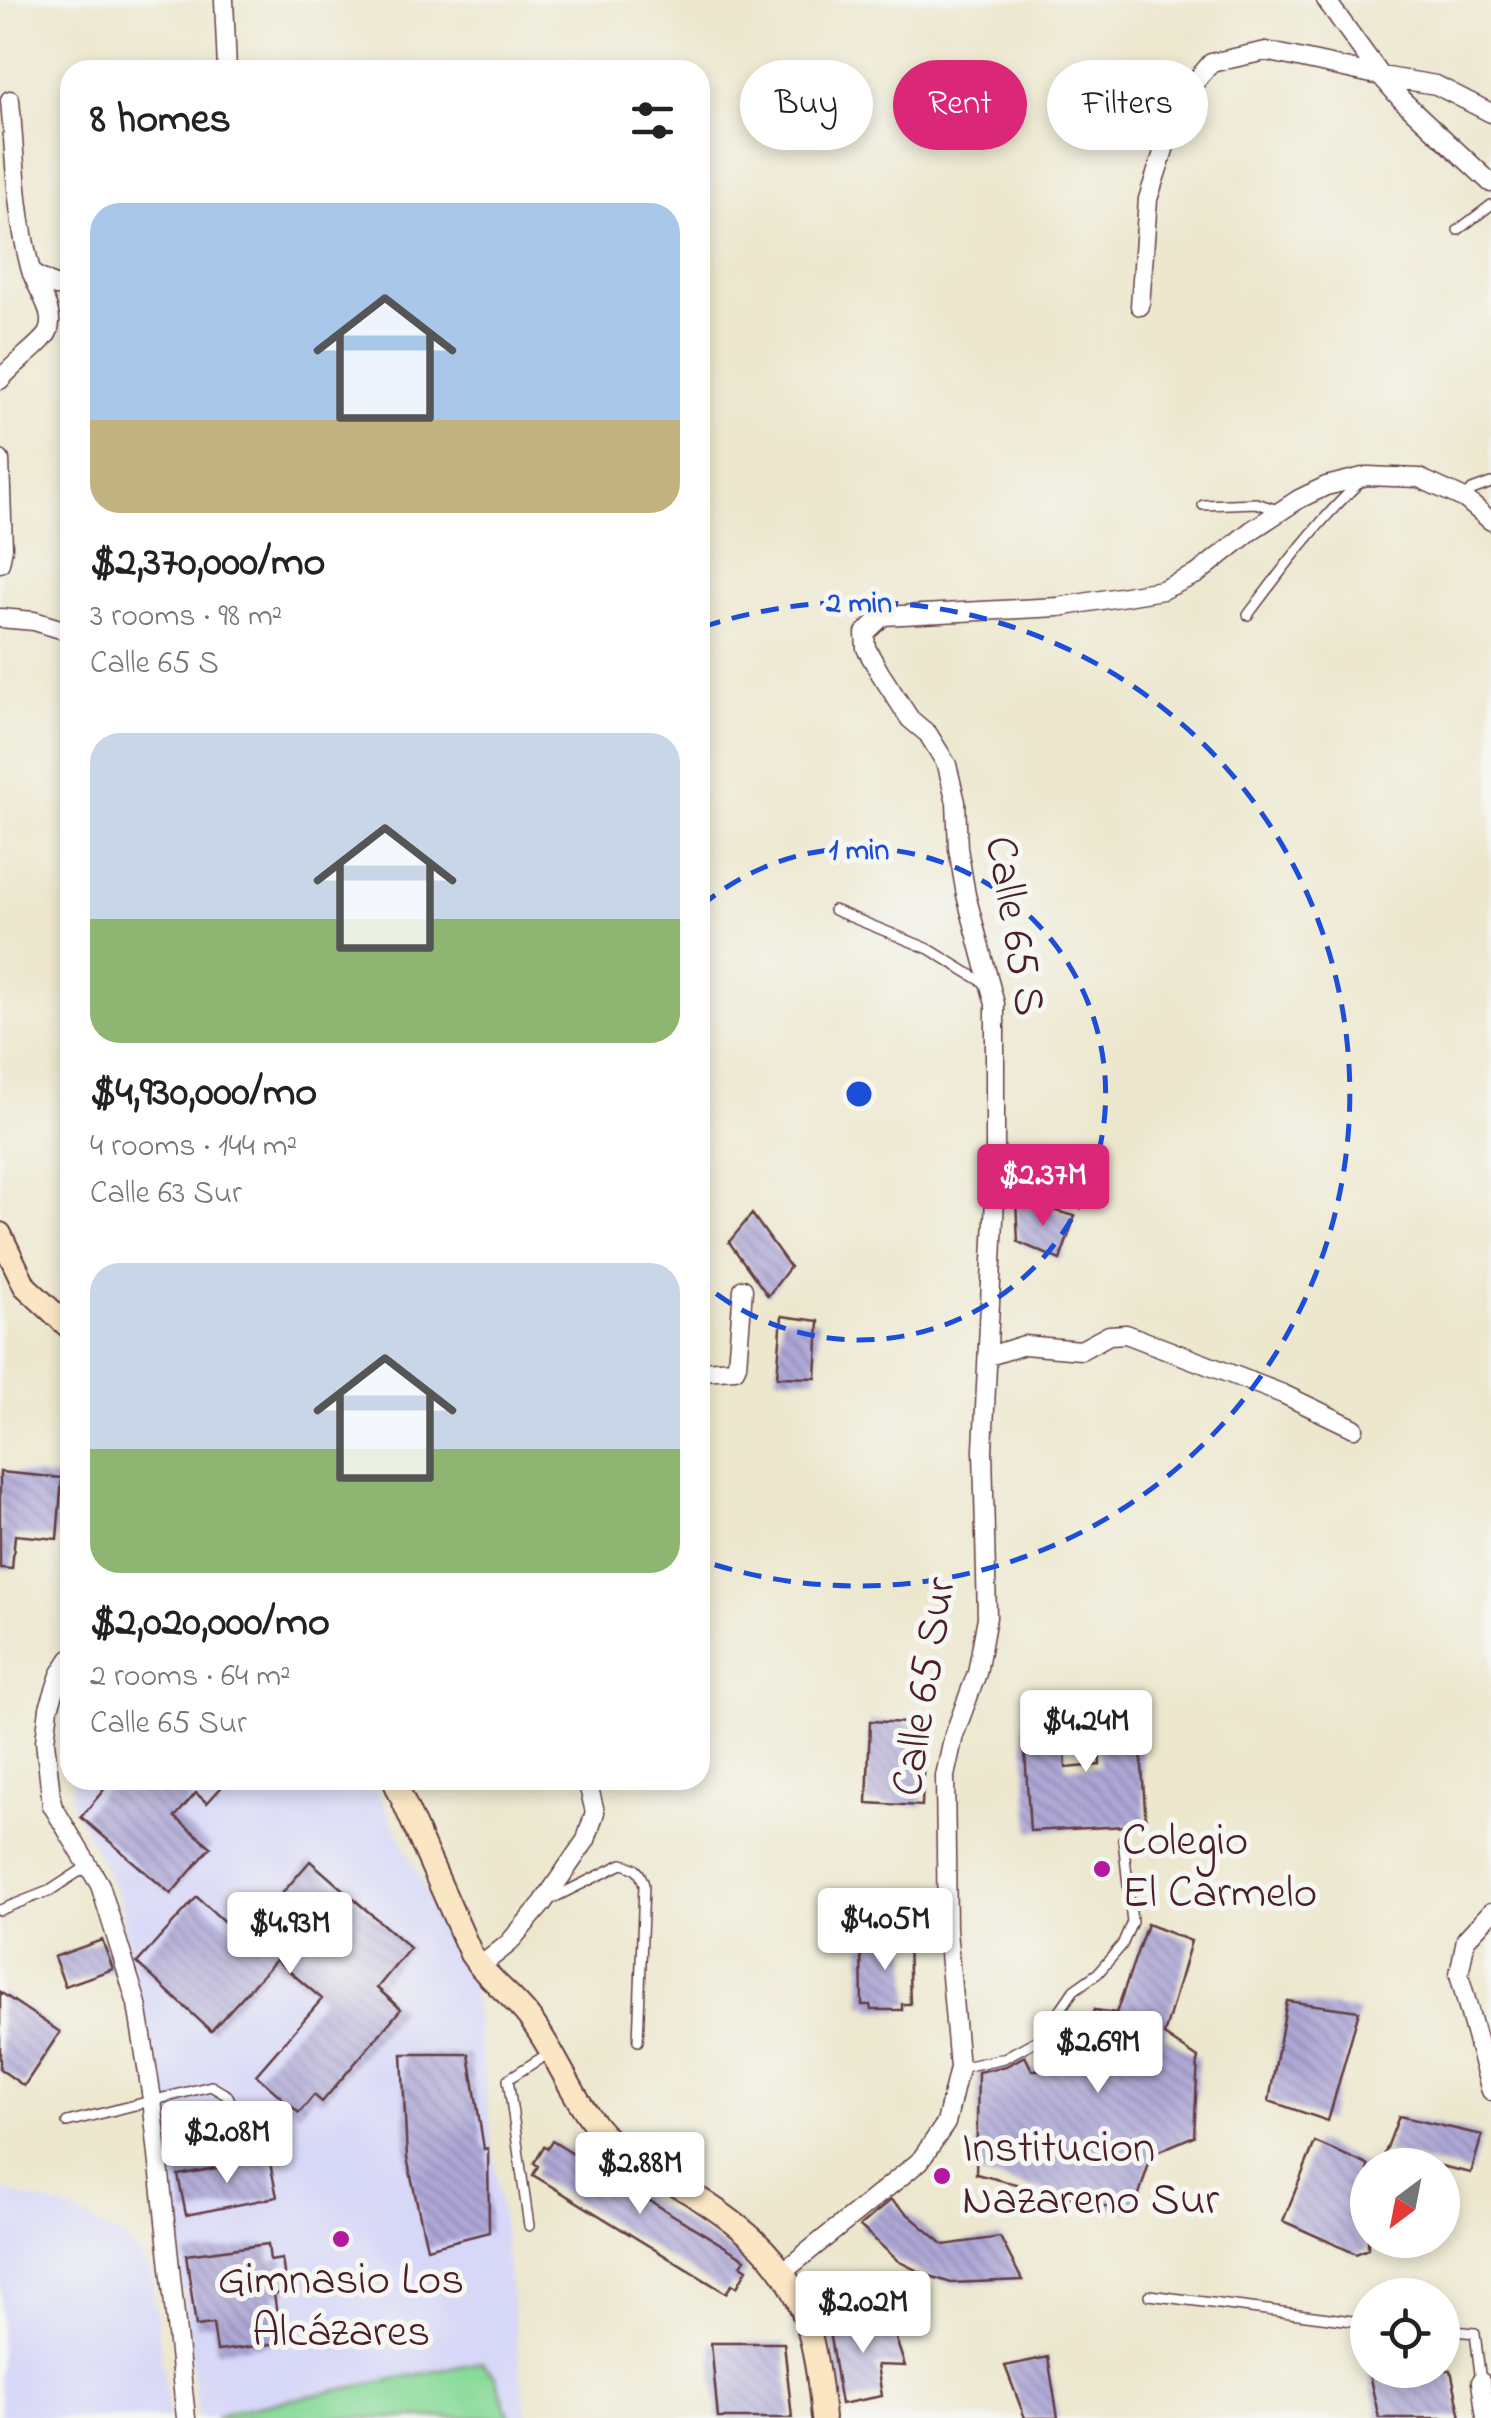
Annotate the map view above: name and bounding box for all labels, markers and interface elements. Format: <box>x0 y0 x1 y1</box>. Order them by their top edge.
chip: Buy <box>740 60 873 150</box>
chip: Rent <box>893 60 1027 150</box>
chip: Filters <box>1047 60 1208 150</box>
text: 8 homes <box>90 90 231 151</box>
icon: filters <box>625 93 680 148</box>
icon: home <box>295 268 475 448</box>
text: $2,370,000/mo <box>90 533 325 594</box>
text: 2 min <box>825 583 892 627</box>
text: 3 rooms · 98 m² <box>90 594 282 641</box>
text: Calle 65 S <box>90 641 219 688</box>
icon: home <box>295 798 475 978</box>
text: 1 min <box>829 830 889 874</box>
street label: Calle 65 S <box>965 831 1061 1021</box>
text: $4,930,000/mo <box>90 1063 317 1124</box>
centre of rings <box>841 1076 877 1112</box>
text: 4 rooms · 144 m² <box>90 1124 297 1171</box>
pin: $2.37M <box>962 1144 1124 1229</box>
text: $2.37M <box>999 1153 1087 1200</box>
text: Calle 63 Sur <box>90 1171 242 1218</box>
icon: home <box>295 1328 475 1508</box>
street label: Calle 65 Sur <box>876 1573 976 1801</box>
text: $2,020,000/mo <box>90 1593 330 1654</box>
text: 2 rooms · 64 m² <box>90 1654 291 1701</box>
pin: $4.24M <box>1005 1690 1167 1775</box>
text: $4.24M <box>1042 1699 1130 1746</box>
text: Calle 65 Sur <box>90 1701 247 1748</box>
place label: Colegio El Carmelo <box>1122 1810 1317 1928</box>
marker: Colegio El Carmelo <box>1091 1858 1113 1880</box>
pin: $4.05M <box>804 1888 966 1973</box>
pin: $4.93M <box>209 1892 371 1977</box>
text: $4.05M <box>840 1897 930 1944</box>
text: $4.93M <box>249 1901 331 1948</box>
pin: $2.69M <box>1017 2011 1179 2096</box>
text: $2.69M <box>1056 2020 1140 2067</box>
pin: $2.08M <box>146 2101 308 2186</box>
text: $2.08M <box>183 2110 271 2157</box>
place label: Institucion Nazareno Sur <box>962 2117 1219 2235</box>
pin: $2.88M <box>559 2132 721 2217</box>
text: $2.88M <box>597 2141 683 2188</box>
north arrow <box>1350 2148 1460 2258</box>
map controls <box>1350 2148 1460 2388</box>
marker: Institucion Nazareno Sur <box>931 2165 953 2187</box>
marker: Gimnasio Los Alcázares <box>330 2228 352 2250</box>
place label: Gimnasio Los Alcázares <box>218 2249 464 2367</box>
pin: $2.02M <box>782 2271 944 2356</box>
button: locate <box>1350 2278 1460 2388</box>
text: $2.02M <box>818 2280 908 2327</box>

